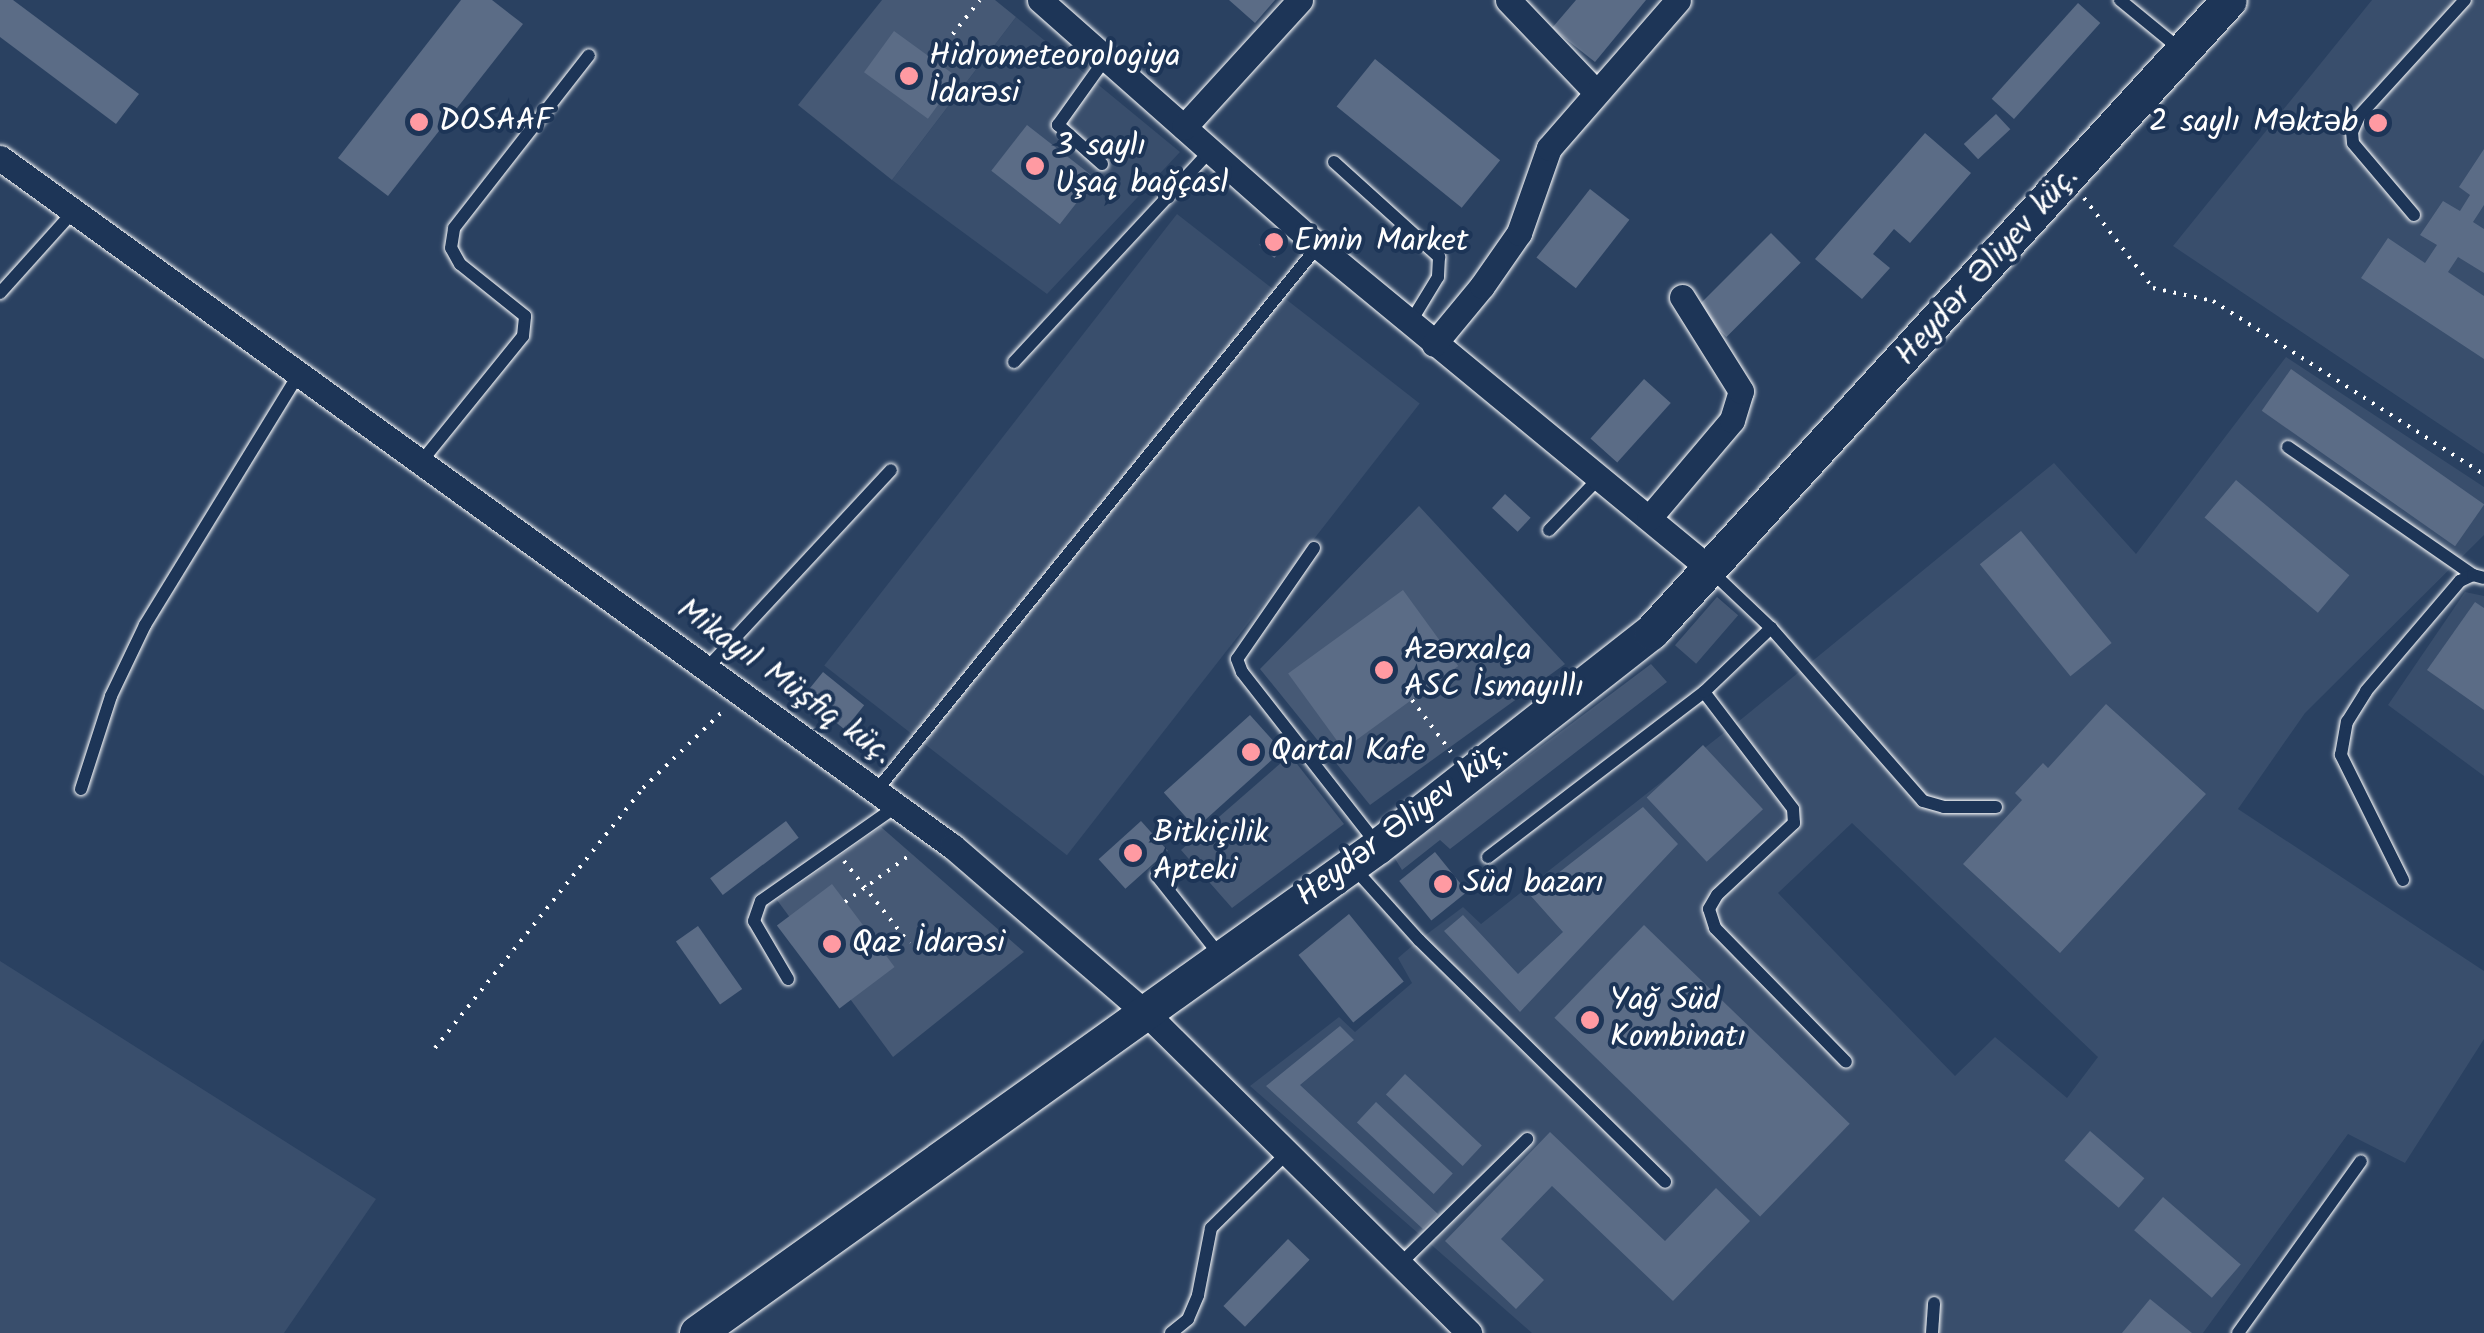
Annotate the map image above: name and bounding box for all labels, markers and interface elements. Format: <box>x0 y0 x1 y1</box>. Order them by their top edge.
place label: Hidrometeorologiya İdarəsi <box>929 39 1181 114</box>
marker: Hidrometeorologiya İdarəsi <box>898 65 920 87</box>
place label: DOSAAF <box>439 103 552 141</box>
place label: 2 saylı Məktəb <box>2149 104 2358 142</box>
marker: DOSAAF <box>408 111 430 133</box>
marker: 2 saylı Məktəb <box>2367 112 2389 134</box>
place label: 3 saylı Uşaq bağçasl <box>1055 129 1228 204</box>
marker: 3 saylı Uşaq bağçasl <box>1024 155 1046 177</box>
street label: Heydər Əliyev küç. <box>1888 159 2088 375</box>
place label: Emin Market <box>1294 223 1468 261</box>
marker: Emin Market <box>1263 231 1285 253</box>
street label: Mikayıl Müşfiq küç. <box>668 592 900 774</box>
place label: Azərxalça ASC İsmayıllı <box>1404 633 1584 708</box>
marker: Azərxalça ASC İsmayıllı <box>1373 659 1395 681</box>
street label: Heydər Əliyev küç. <box>1289 732 1517 916</box>
place label: Qartal Kafe <box>1271 733 1426 771</box>
marker: Qartal Kafe <box>1240 741 1262 763</box>
place label: Bitkiçilik Apteki <box>1153 816 1268 891</box>
marker: Bitkiçilik Apteki <box>1122 842 1144 864</box>
place label: Süd bazarı <box>1463 865 1604 903</box>
marker: Süd bazarı <box>1432 873 1454 895</box>
place label: Qaz İdarəsi <box>852 925 1005 963</box>
marker: Qaz İdarəsi <box>821 933 843 955</box>
place label: Yağ Süd Kombinatı <box>1610 983 1746 1058</box>
marker: Yağ Süd Kombinatı <box>1579 1009 1601 1031</box>

